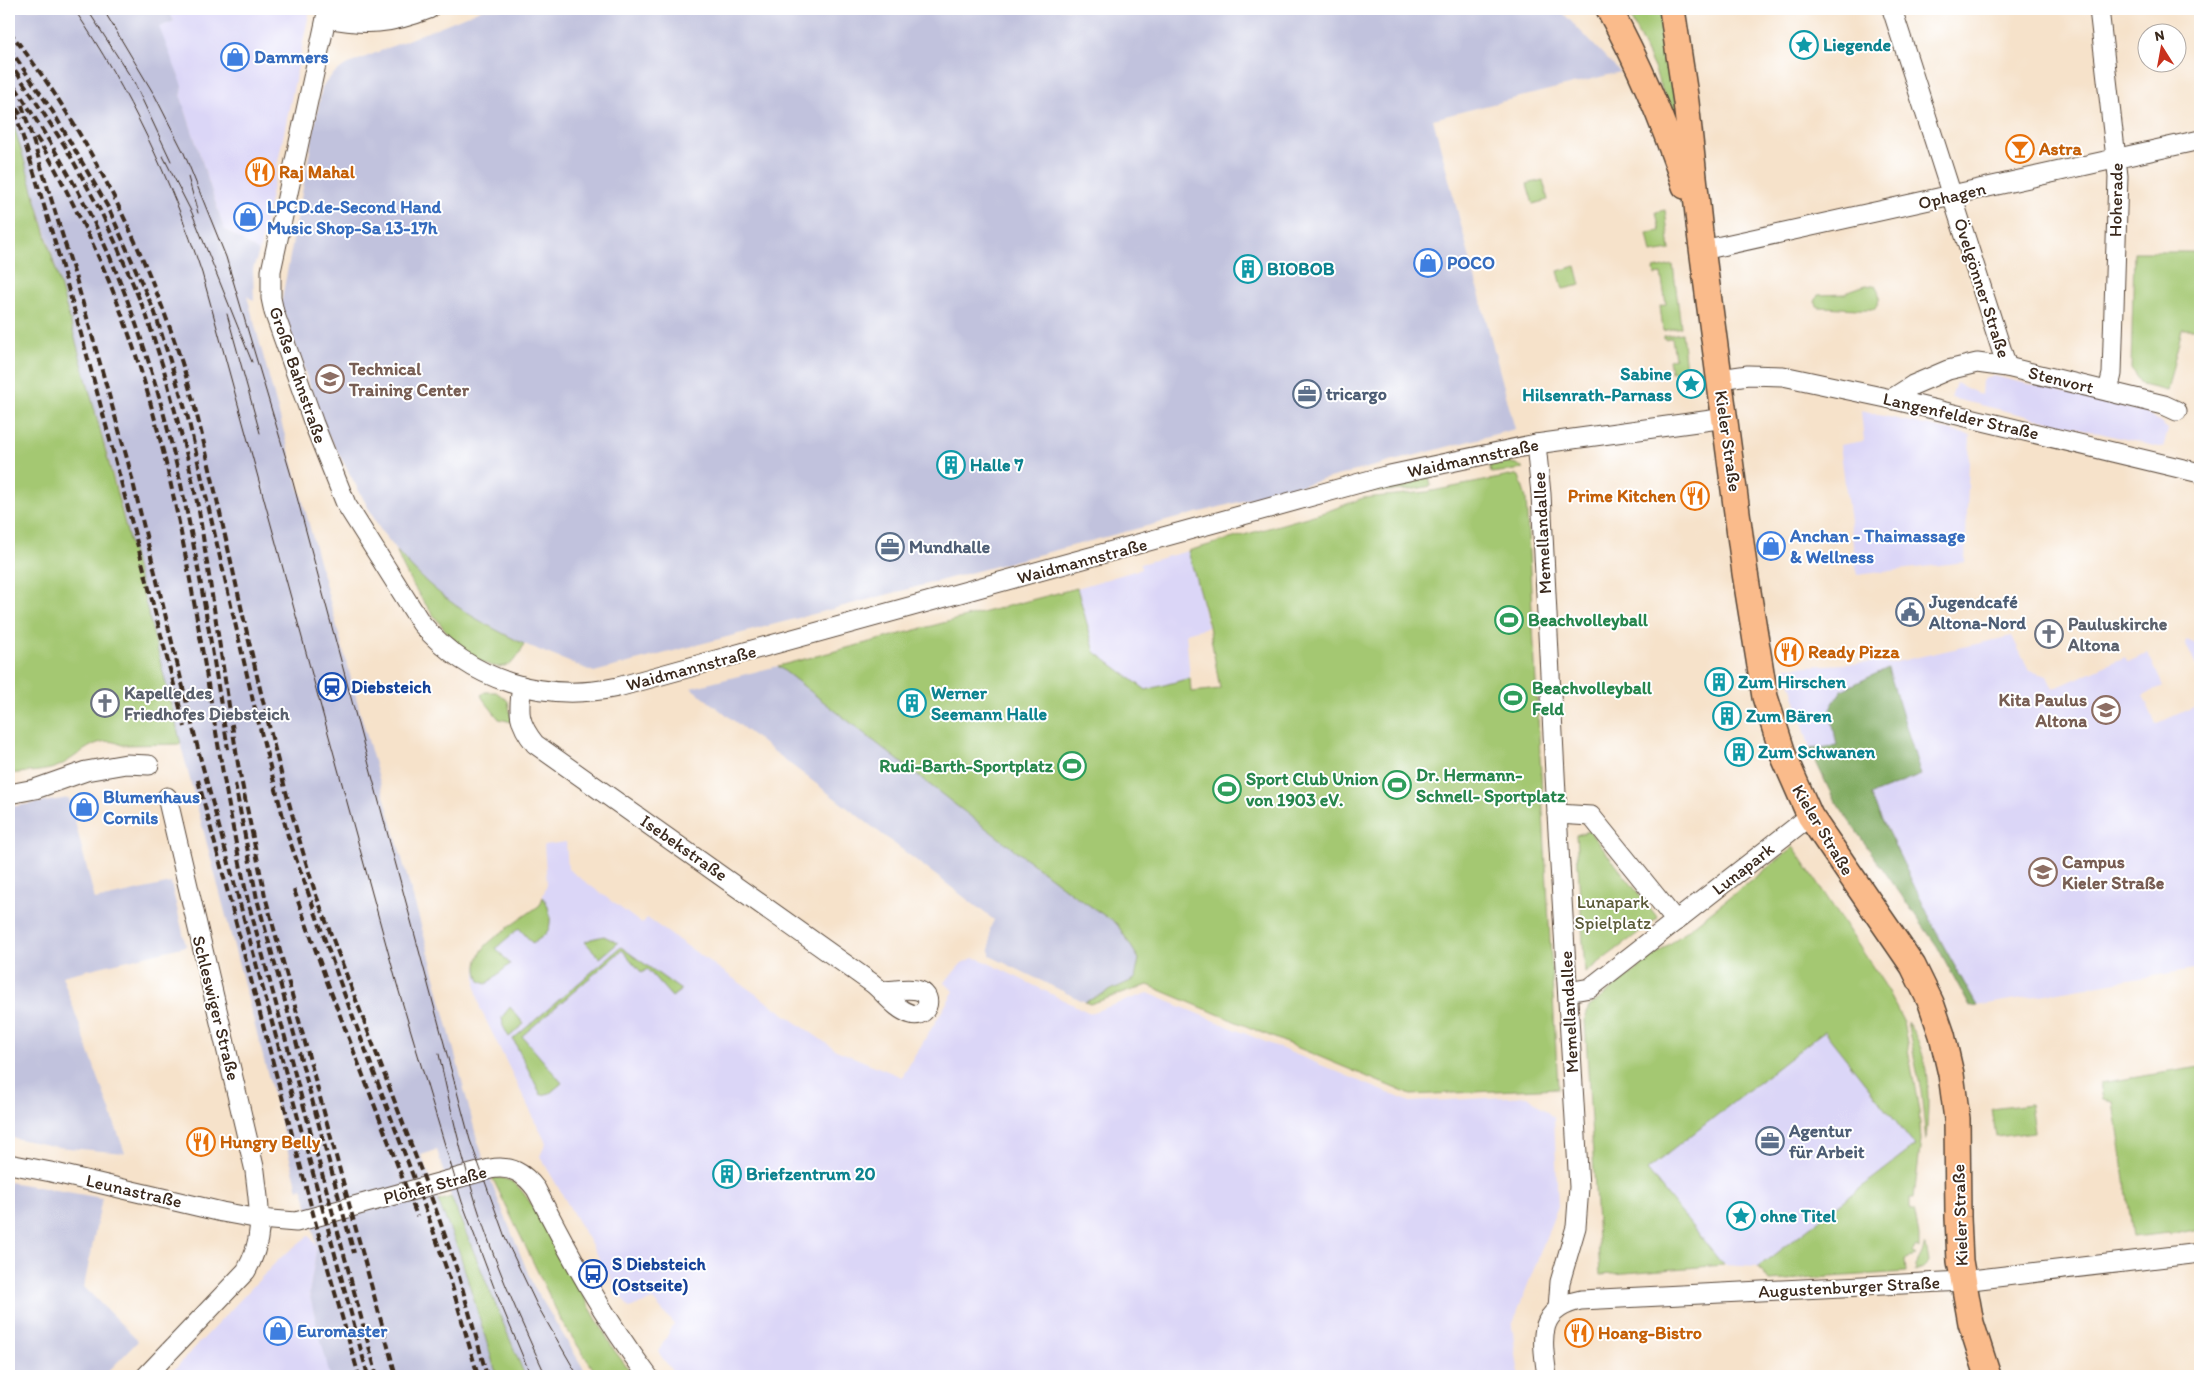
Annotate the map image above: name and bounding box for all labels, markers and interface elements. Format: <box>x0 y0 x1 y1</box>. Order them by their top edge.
north arrow <box>2136 22 2186 72</box>
text: N <box>2153 26 2166 45</box>
place icon: Liegende <box>1789 30 1819 60</box>
place label: Liegende <box>1823 34 1892 56</box>
shop icon: Dammers <box>220 42 250 72</box>
place label: Dammers <box>254 46 329 68</box>
bar icon: Astra <box>2005 134 2035 164</box>
place label: Astra <box>2038 138 2082 160</box>
restaurant icon: Raj Mahal <box>245 157 275 187</box>
place label: Raj Mahal <box>279 161 356 183</box>
street label: Hoherade <box>2104 163 2128 237</box>
street label: Ophagen <box>1916 178 1988 214</box>
place label: LPCD.de-Second Hand Music Shop-Sa 13-17h <box>267 196 442 239</box>
shop icon: LPCD.de-Second Hand Music Shop-Sa 13-17h <box>233 202 263 232</box>
street label: Övelgönner Straße <box>1949 215 2015 361</box>
shop icon: POCO <box>1413 248 1443 278</box>
place label: POCO <box>1447 252 1495 274</box>
building icon: BIOBOB <box>1233 254 1263 284</box>
place label: BIOBOB <box>1267 258 1335 280</box>
street label: Große Bahnstraße <box>264 304 332 446</box>
place label: Technical Training Center <box>348 358 470 401</box>
street label: Stenvort <box>2026 361 2096 399</box>
place label: Sabine Hilsenrath-Parnass <box>1522 363 1672 406</box>
school or university icon: Technical Training Center <box>315 364 345 394</box>
place icon: Sabine Hilsenrath-Parnass <box>1676 369 1706 399</box>
office icon: tricargo <box>1292 379 1322 409</box>
place label: tricargo <box>1326 383 1387 405</box>
street label: Langenfelder Straße <box>1881 387 2041 445</box>
street label: Kieler Straße <box>1710 389 1746 493</box>
street label: Waidmannstraße <box>1405 433 1541 483</box>
building icon: Halle 7 <box>936 450 966 480</box>
place label: Halle 7 <box>970 454 1024 476</box>
street label: Memellandallee <box>1528 471 1556 595</box>
restaurant icon: Prime Kitchen <box>1680 481 1710 511</box>
place label: Prime Kitchen <box>1568 485 1677 507</box>
place label: Anchan - Thaimassage & Wellness <box>1789 525 1966 568</box>
shop icon: Anchan - Thaimassage & Wellness <box>1756 531 1786 561</box>
office icon: Mundhalle <box>875 532 905 562</box>
street label: Waidmannstraße <box>1015 533 1149 589</box>
place label: Mundhalle <box>909 536 991 558</box>
place label: Jugendcafé Altona-Nord <box>1928 591 2026 634</box>
public building icon: Jugendcafé Altona-Nord <box>1895 597 1925 627</box>
sports icon: Beachvolleyball <box>1494 605 1524 635</box>
place label: Beachvolleyball <box>1528 609 1649 631</box>
place label: Pauluskirche Altona <box>2067 613 2168 656</box>
church icon: Pauluskirche Altona <box>2034 619 2064 649</box>
restaurant icon: Ready Pizza <box>1774 637 1804 667</box>
street label: Waidmannstraße <box>624 640 758 696</box>
place label: Ready Pizza <box>1808 641 1900 663</box>
building icon: Zum Hirschen <box>1704 667 1734 697</box>
place label: Zum Hirschen <box>1738 671 1847 693</box>
station icon: Diebsteich <box>317 672 347 702</box>
place label: Diebsteich <box>351 676 432 698</box>
place label: Beachvolleyball Feld <box>1532 677 1653 720</box>
place label: Kapelle des Friedhofes Diebsteich <box>124 682 290 725</box>
place label: Werner Seemann Halle <box>931 682 1048 725</box>
sports icon: Beachvolleyball Feld <box>1498 683 1528 713</box>
church icon: Kapelle des Friedhofes Diebsteich <box>90 688 120 718</box>
building icon: Werner Seemann Halle <box>897 688 927 718</box>
place label: Kita Paulus Altona <box>1999 689 2087 732</box>
school or university icon: Kita Paulus Altona <box>2091 695 2121 725</box>
building icon: Zum Bären <box>1712 701 1742 731</box>
place label: Zum Bären <box>1746 705 1832 727</box>
building icon: Zum Schwanen <box>1724 737 1754 767</box>
place label: Zum Schwanen <box>1758 741 1876 763</box>
sports icon: Rudi-Barth-Sportplatz <box>1057 751 1087 781</box>
place label: Rudi-Barth-Sportplatz <box>879 755 1054 777</box>
place label: Dr. Hermann- Schnell- Sportplatz <box>1416 764 1566 807</box>
place label: Sport Club Union von 1903 eV. <box>1246 768 1379 811</box>
sports icon: Dr. Hermann- Schnell- Sportplatz <box>1382 770 1412 800</box>
sports icon: Sport Club Union von 1903 eV. <box>1212 774 1242 804</box>
street label: Kieler Straße <box>1787 781 1859 879</box>
place label: Blumenhaus Cornils <box>103 786 200 829</box>
shop icon: Blumenhaus Cornils <box>69 792 99 822</box>
street label: Isebekstraße <box>636 810 732 886</box>
street label: Lunapark <box>1708 838 1779 900</box>
place label: Campus Kieler Straße <box>2062 851 2165 894</box>
school or university icon: Campus Kieler Straße <box>2028 857 2058 887</box>
park label: Lunapark Spielplatz <box>1575 891 1652 934</box>
street label: Schleswiger Straße <box>187 933 245 1083</box>
street label: Memellandallee <box>1555 950 1583 1074</box>
place label: Agentur für Arbeit <box>1788 1120 1865 1163</box>
office icon: Agentur für Arbeit <box>1755 1126 1785 1156</box>
restaurant icon: Hungry Belly <box>186 1127 216 1157</box>
place label: Hungry Belly <box>220 1131 321 1153</box>
building icon: Briefzentrum 20 <box>712 1159 742 1189</box>
street label: Plöner Straße <box>381 1161 489 1209</box>
place label: Briefzentrum 20 <box>746 1163 876 1185</box>
street label: Kieler Straße <box>1947 1164 1973 1266</box>
street label: Leunastraße <box>84 1169 184 1213</box>
place icon: ohne Titel <box>1726 1201 1756 1231</box>
place label: ohne Titel <box>1760 1205 1837 1227</box>
place label: S Diebsteich (Ostseite) <box>612 1253 707 1296</box>
bus stop icon: S Diebsteich (Ostseite) <box>578 1259 608 1289</box>
street label: Augustenburger Straße <box>1758 1271 1940 1303</box>
shop icon: Euromaster <box>263 1316 293 1346</box>
restaurant icon: Hoang-Bistro <box>1564 1318 1594 1348</box>
place label: Euromaster <box>297 1320 388 1342</box>
place label: Hoang-Bistro <box>1598 1322 1702 1344</box>

